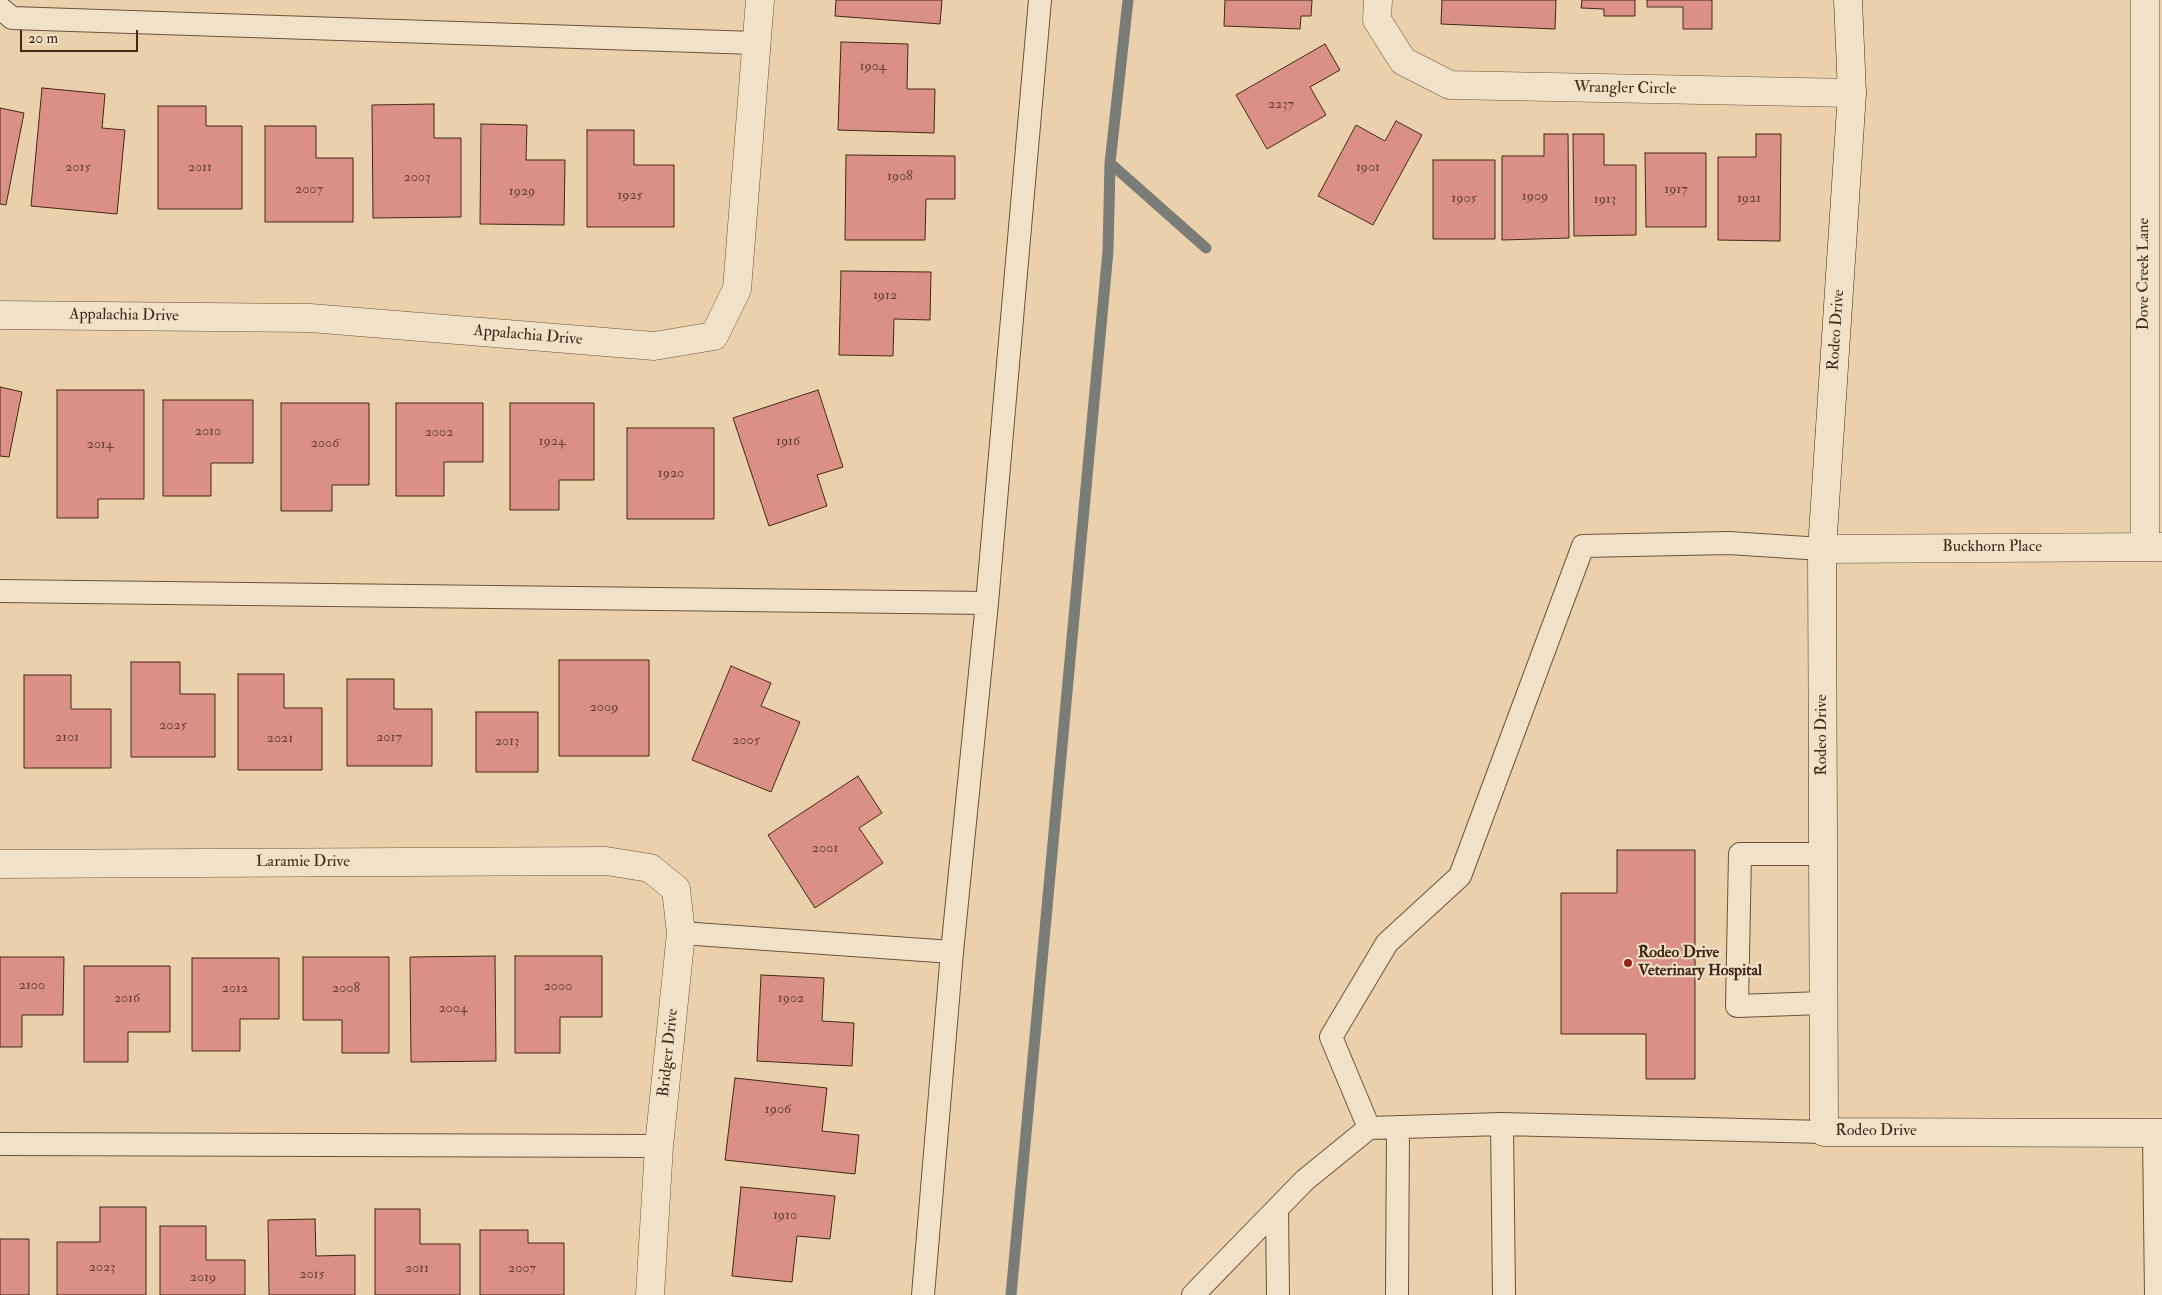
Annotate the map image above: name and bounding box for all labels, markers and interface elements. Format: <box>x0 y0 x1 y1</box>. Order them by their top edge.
scale bar <box>22 20 140 52</box>
text: 20 m <box>28 29 58 48</box>
house number: 1904 <box>860 59 886 75</box>
street label: Wrangler Circle <box>1574 79 1676 99</box>
house number: 2237 <box>1268 97 1294 113</box>
house number: 2015 <box>65 160 91 176</box>
house number: 2011 <box>188 160 212 176</box>
house number: 1901 <box>1356 160 1380 176</box>
house number: 1908 <box>887 169 913 185</box>
house number: 2003 <box>404 170 430 186</box>
house number: 2007 <box>295 182 323 198</box>
house number: 1917 <box>1664 182 1688 198</box>
house number: 1929 <box>509 184 535 200</box>
house number: 1925 <box>617 188 643 204</box>
house number: 1909 <box>1522 189 1548 205</box>
house number: 1905 <box>1451 191 1477 207</box>
house number: 1921 <box>1737 191 1761 207</box>
house number: 1913 <box>1594 192 1616 208</box>
street label: Dove Creek Lane <box>2135 218 2155 330</box>
house number: 1912 <box>873 288 897 304</box>
street label: Rodeo Drive <box>1825 289 1849 371</box>
street label: Appalachia Drive <box>69 305 179 327</box>
street label: Appalachia Drive <box>473 322 583 350</box>
house number: 2010 <box>195 424 221 440</box>
house number: 2002 <box>425 425 453 441</box>
house number: 1924 <box>539 434 565 450</box>
house number: 1916 <box>776 434 800 450</box>
house number: 2006 <box>311 436 339 452</box>
house number: 2014 <box>87 437 113 453</box>
house number: 1920 <box>658 466 684 482</box>
street label: Buckhorn Place <box>1942 538 2042 558</box>
street label: Rodeo Drive <box>1813 694 1833 776</box>
house number: 2009 <box>590 700 618 716</box>
house number: 2025 <box>159 718 187 734</box>
house number: 2101 <box>55 730 79 746</box>
house number: 2017 <box>376 730 402 746</box>
house number: 2021 <box>267 731 293 747</box>
house number: 2005 <box>732 733 760 749</box>
house number: 2013 <box>495 734 519 750</box>
house number: 2001 <box>812 841 838 857</box>
street label: Laramie Drive <box>256 853 350 873</box>
place label: Rodeo Drive Veterinary Hospital <box>1638 944 1762 982</box>
marker: Rodeo Drive Veterinary Hospital <box>1622 957 1634 969</box>
house number: 2100 <box>19 978 45 994</box>
house number: 2000 <box>544 979 572 995</box>
house number: 2012 <box>222 981 248 997</box>
house number: 2008 <box>332 981 360 997</box>
house number: 2016 <box>114 991 140 1007</box>
house number: 1902 <box>778 991 804 1007</box>
house number: 2004 <box>439 1001 467 1017</box>
street label: Bridger Drive <box>655 1008 683 1098</box>
house number: 1906 <box>765 1102 791 1118</box>
street label: Rodeo Drive <box>1835 1122 1917 1142</box>
house number: 1910 <box>773 1208 797 1224</box>
house number: 2023 <box>89 1260 115 1276</box>
house number: 2011 <box>405 1261 429 1277</box>
house number: 2007 <box>508 1261 536 1277</box>
house number: 2015 <box>299 1267 325 1283</box>
house number: 2019 <box>190 1270 216 1286</box>

